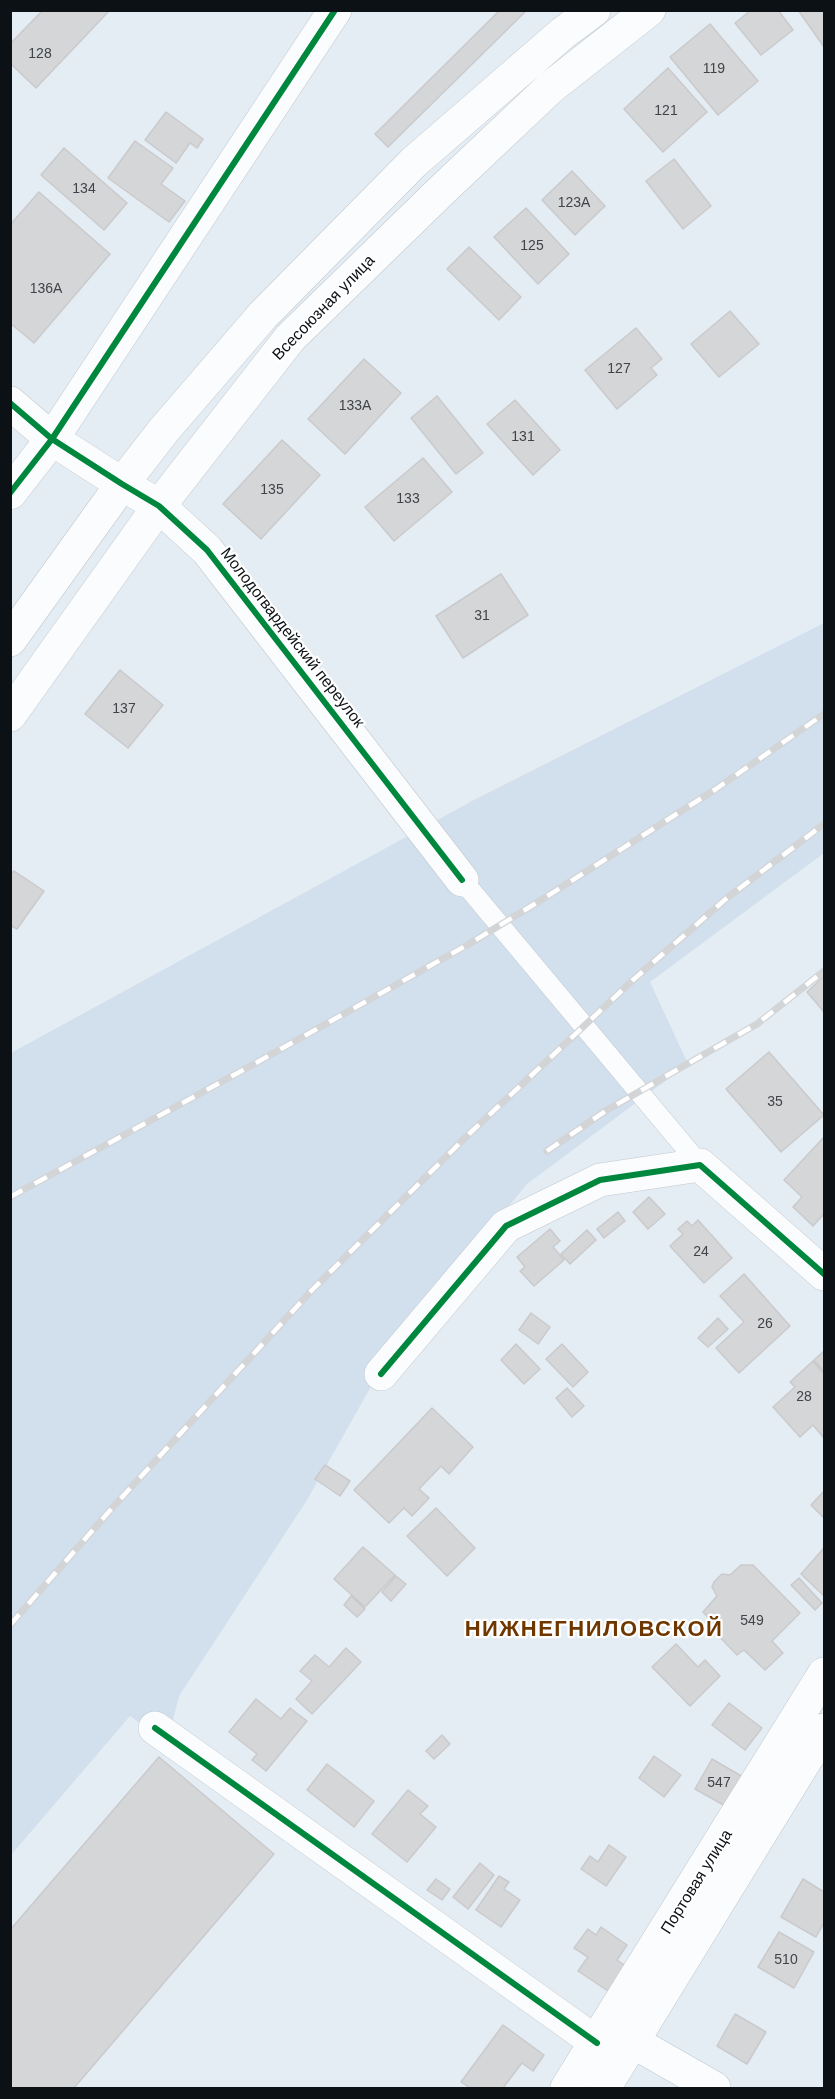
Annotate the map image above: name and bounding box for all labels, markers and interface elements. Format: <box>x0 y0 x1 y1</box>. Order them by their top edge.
house number: 128 <box>28 46 52 62</box>
house number: 119 <box>703 61 725 77</box>
house number: 121 <box>654 103 678 119</box>
house number: 134 <box>72 181 96 197</box>
house number: 123А <box>558 195 590 211</box>
house number: 125 <box>520 238 544 254</box>
street label: Всесоюзная улица <box>269 251 379 365</box>
house number: 136А <box>30 281 62 297</box>
house number: 127 <box>607 361 631 377</box>
house number: 133А <box>339 398 371 414</box>
house number: 131 <box>511 429 535 445</box>
house number: 135 <box>260 482 284 498</box>
house number: 133 <box>396 491 420 507</box>
street label: Молодогвардейский переулок <box>216 544 368 732</box>
house number: 31 <box>474 608 490 624</box>
house number: 137 <box>112 701 136 717</box>
house number: 35 <box>767 1094 783 1110</box>
house number: 24 <box>693 1244 709 1260</box>
house number: 26 <box>757 1316 773 1332</box>
house number: 28 <box>796 1389 812 1405</box>
house number: 549 <box>740 1613 764 1629</box>
district label: НИЖНЕГНИЛОВСКОЙ <box>465 1617 723 1643</box>
house number: 547 <box>707 1775 731 1791</box>
street label: Портовая улица <box>657 1826 737 1938</box>
house number: 510 <box>774 1952 798 1968</box>

